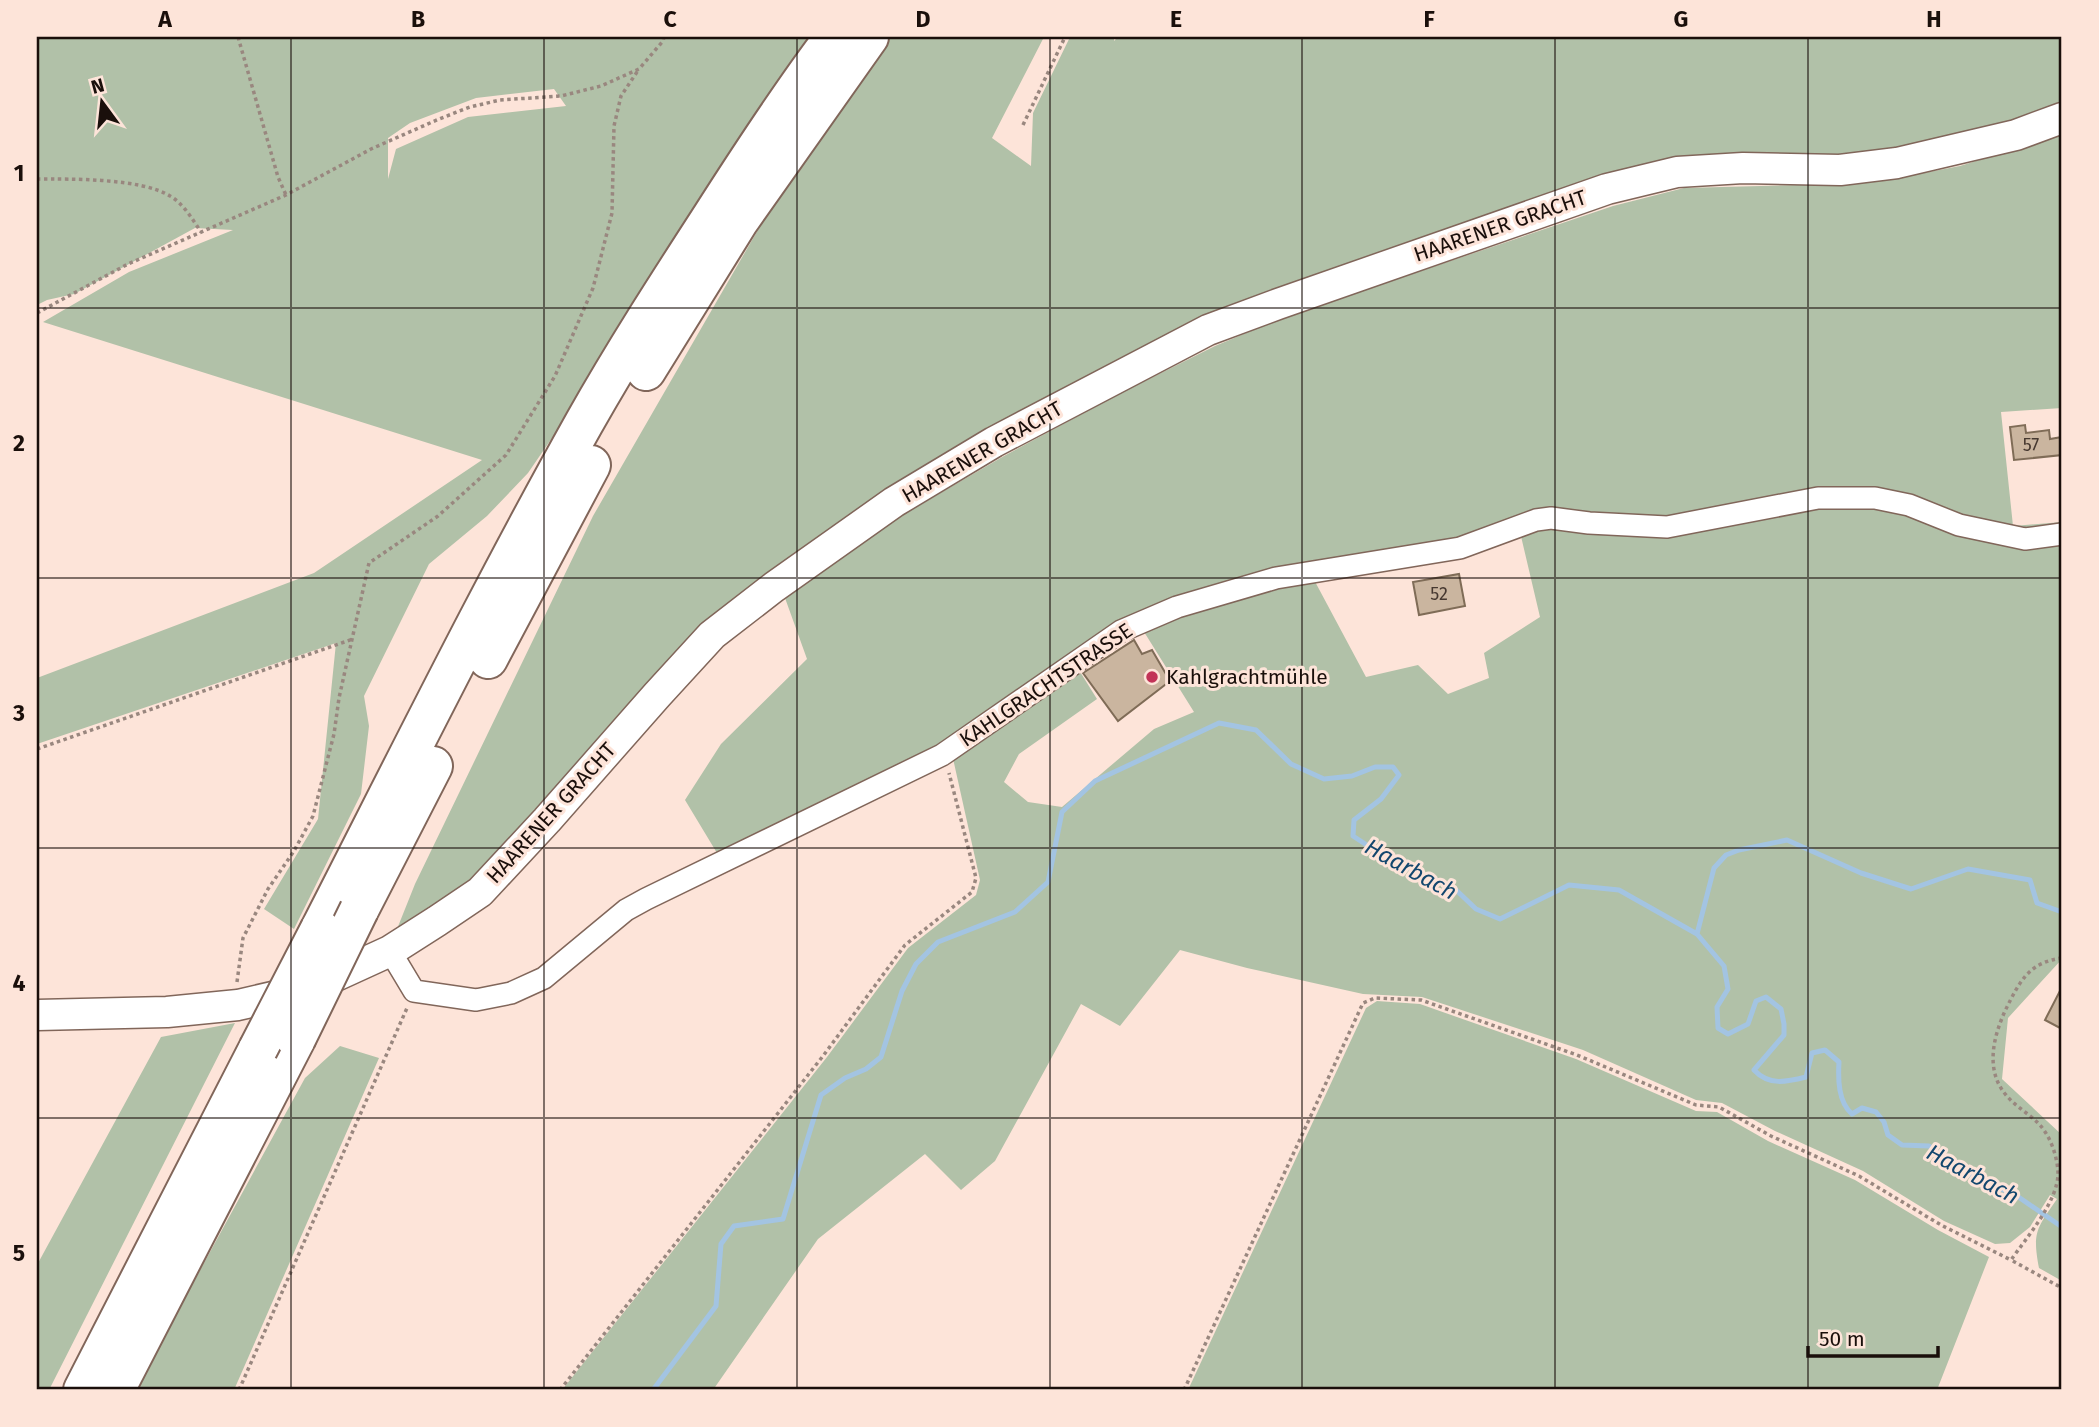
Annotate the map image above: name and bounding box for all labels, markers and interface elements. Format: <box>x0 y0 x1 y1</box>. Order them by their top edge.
text: A <box>157 5 172 33</box>
text: B <box>411 5 425 33</box>
text: C <box>663 5 677 33</box>
text: D <box>916 5 931 33</box>
text: E <box>1170 5 1182 33</box>
text: F <box>1423 5 1435 33</box>
text: G <box>1674 5 1688 33</box>
text: H <box>1926 5 1942 33</box>
north arrow <box>66 66 136 136</box>
text: N <box>89 73 107 99</box>
text: 1 <box>14 159 24 187</box>
street label: HAARENER GRACHT <box>1410 184 1590 268</box>
street label: HAARENER GRACHT <box>897 395 1067 508</box>
text: 2 <box>13 429 25 457</box>
house number: 57 <box>2023 434 2039 456</box>
house number: 52 <box>1430 583 1448 605</box>
street label: KAHLGRACHTSTRASSE <box>955 617 1137 753</box>
place label: Kahlgrachtmühle <box>1166 664 1328 690</box>
marker: Kahlgrachtmühle <box>1144 669 1160 685</box>
text: 3 <box>12 699 25 727</box>
street label: HAARENER GRACHT <box>481 737 621 889</box>
water label: Haarbach <box>1360 832 1462 906</box>
text: 4 <box>13 969 26 997</box>
water label: Haarbach <box>1922 1138 2024 1210</box>
text: 5 <box>13 1239 25 1267</box>
scale bar <box>1808 1315 1938 1359</box>
text: 50 m <box>1819 1326 1865 1352</box>

